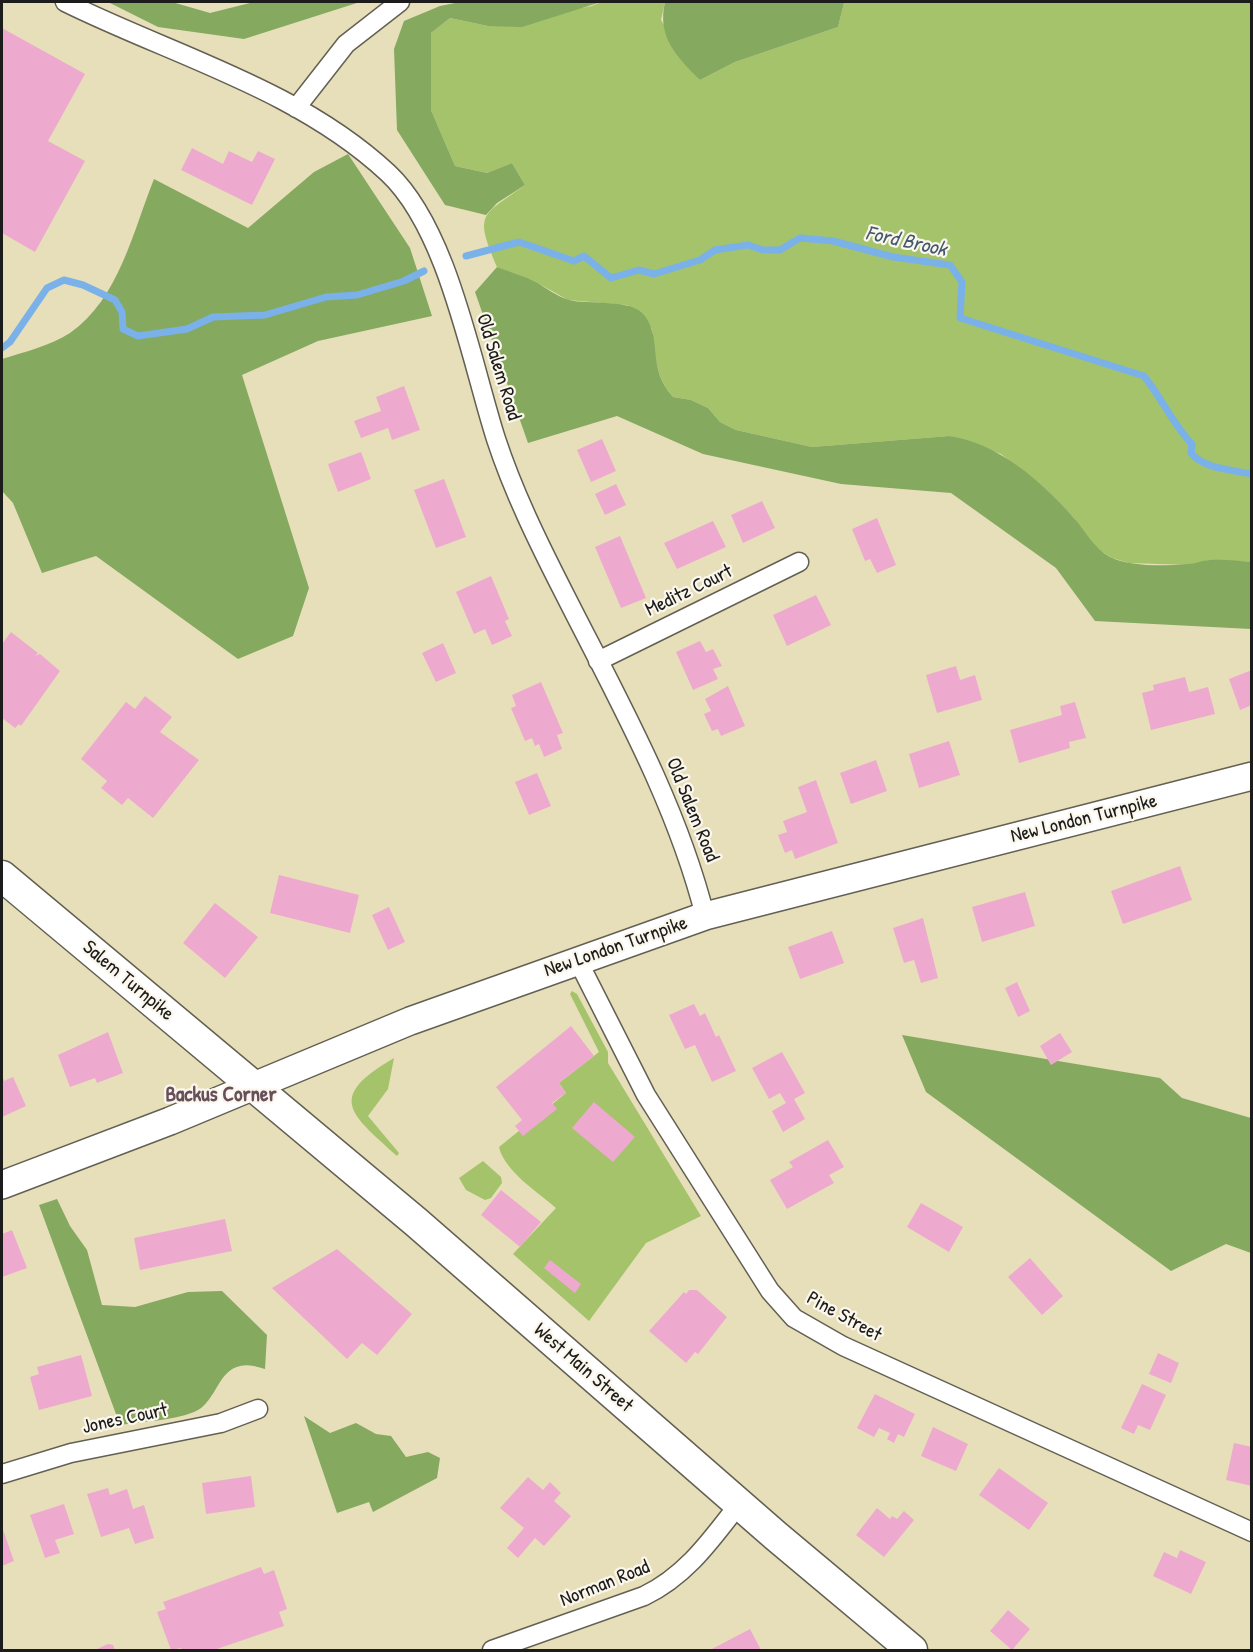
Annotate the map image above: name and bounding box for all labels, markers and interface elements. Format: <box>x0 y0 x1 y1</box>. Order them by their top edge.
water label: Ford Brook <box>863 221 949 263</box>
street label: Old Salem Road <box>470 311 526 423</box>
street label: Meditz Court <box>642 560 736 622</box>
street label: Old Salem Road <box>660 754 724 866</box>
street label: New London Turnpike <box>1008 789 1160 849</box>
street label: New London Turnpike <box>541 911 691 983</box>
street label: Salem Turnpike <box>77 936 179 1026</box>
district label: Backus Corner <box>165 1082 277 1108</box>
street label: Pine Street <box>802 1287 886 1347</box>
street label: West Main Street <box>528 1318 638 1418</box>
street label: Jones Court <box>80 1398 170 1440</box>
street label: Norman Road <box>557 1555 653 1613</box>

